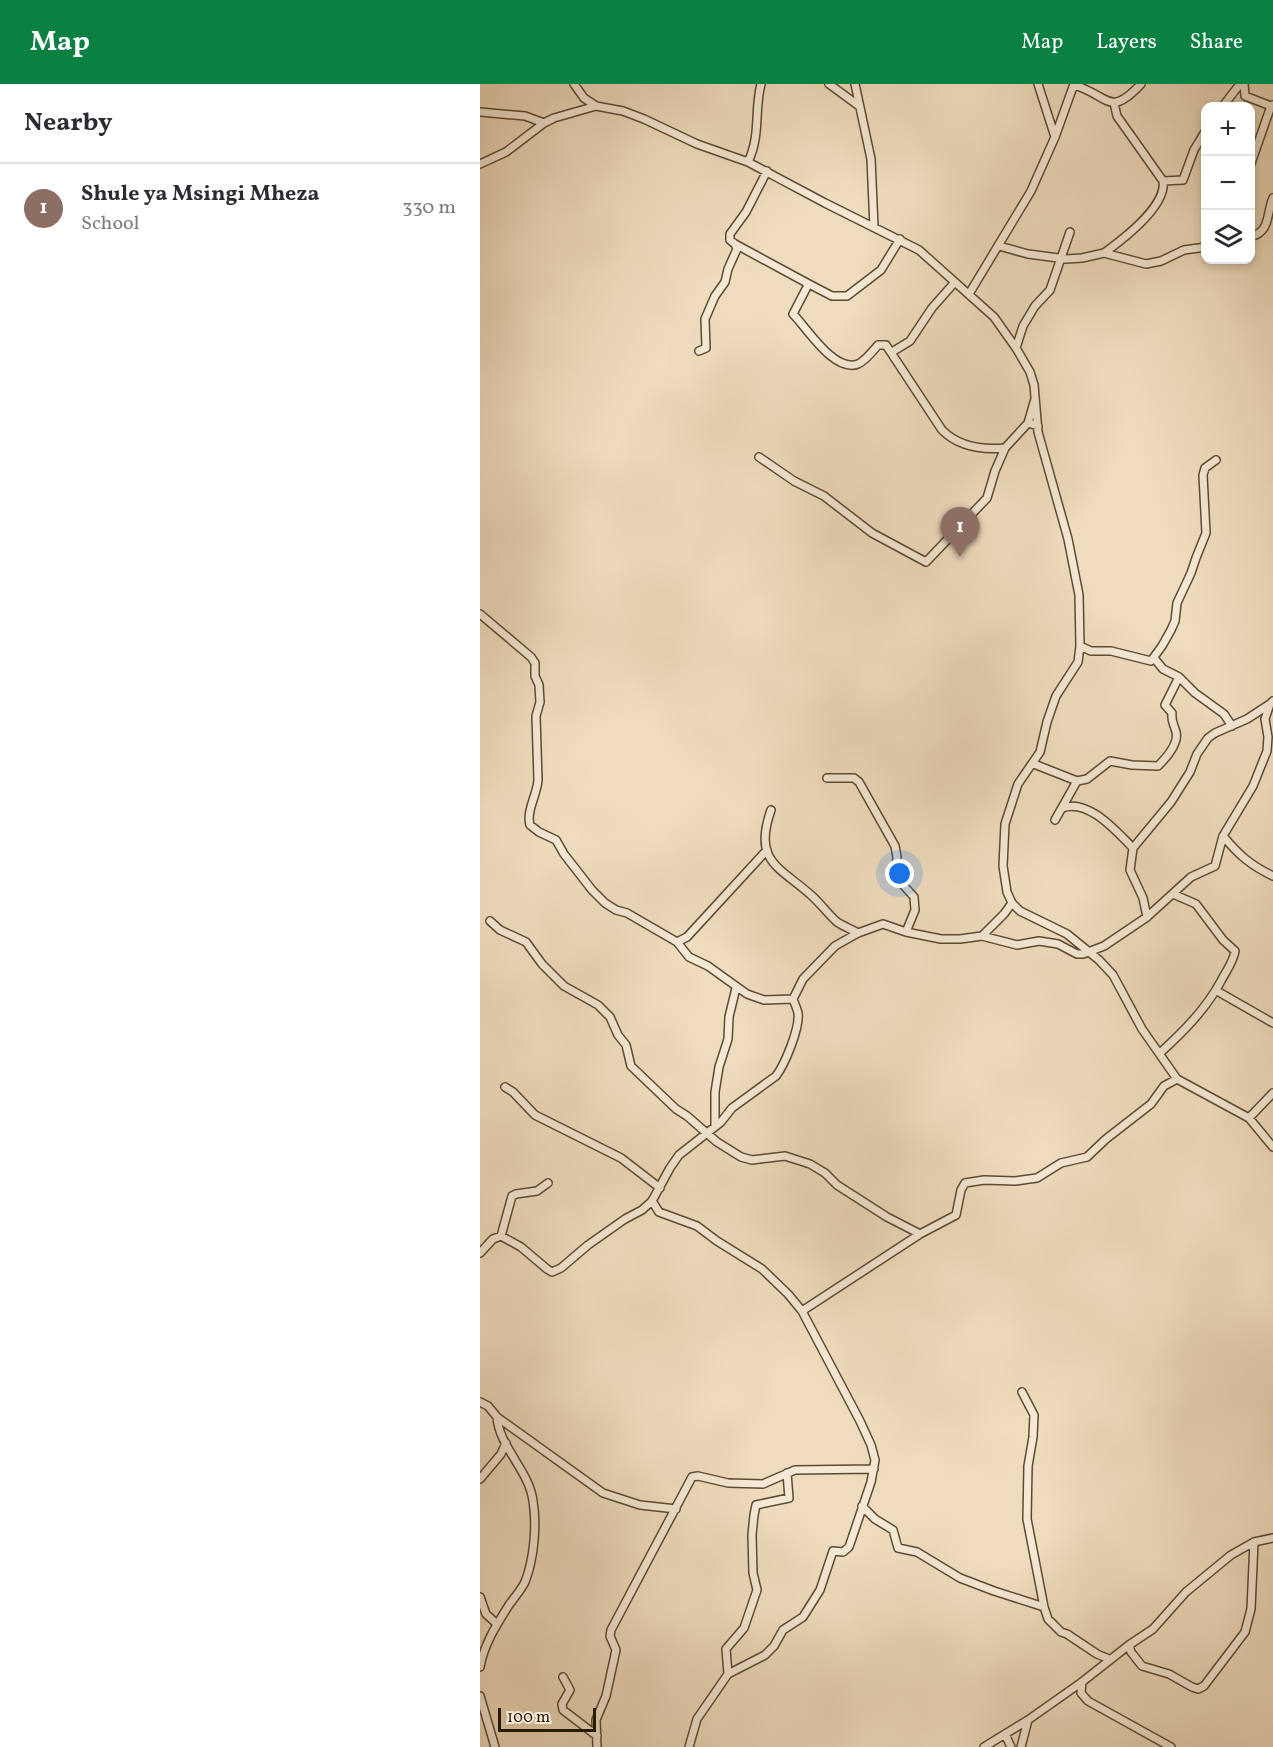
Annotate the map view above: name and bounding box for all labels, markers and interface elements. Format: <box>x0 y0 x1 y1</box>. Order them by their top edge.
text: Map <box>30 23 90 62</box>
text: Map <box>1021 28 1063 57</box>
text: Layers <box>1096 28 1157 57</box>
text: Share <box>1190 28 1243 57</box>
map controls <box>1201 102 1255 264</box>
button: + <box>1201 102 1255 156</box>
text: Nearby <box>24 105 113 141</box>
button: − <box>1201 156 1255 210</box>
text: Shule ya Msingi Mheza <box>81 179 319 210</box>
text: 1 <box>39 194 48 222</box>
text: 330 m <box>402 194 456 222</box>
text: School <box>81 210 139 238</box>
button: layers <box>1201 210 1255 264</box>
pin: 1 <box>940 508 980 557</box>
your location <box>885 859 914 888</box>
scale bar <box>498 1705 596 1732</box>
text: 100 m <box>507 1707 550 1729</box>

